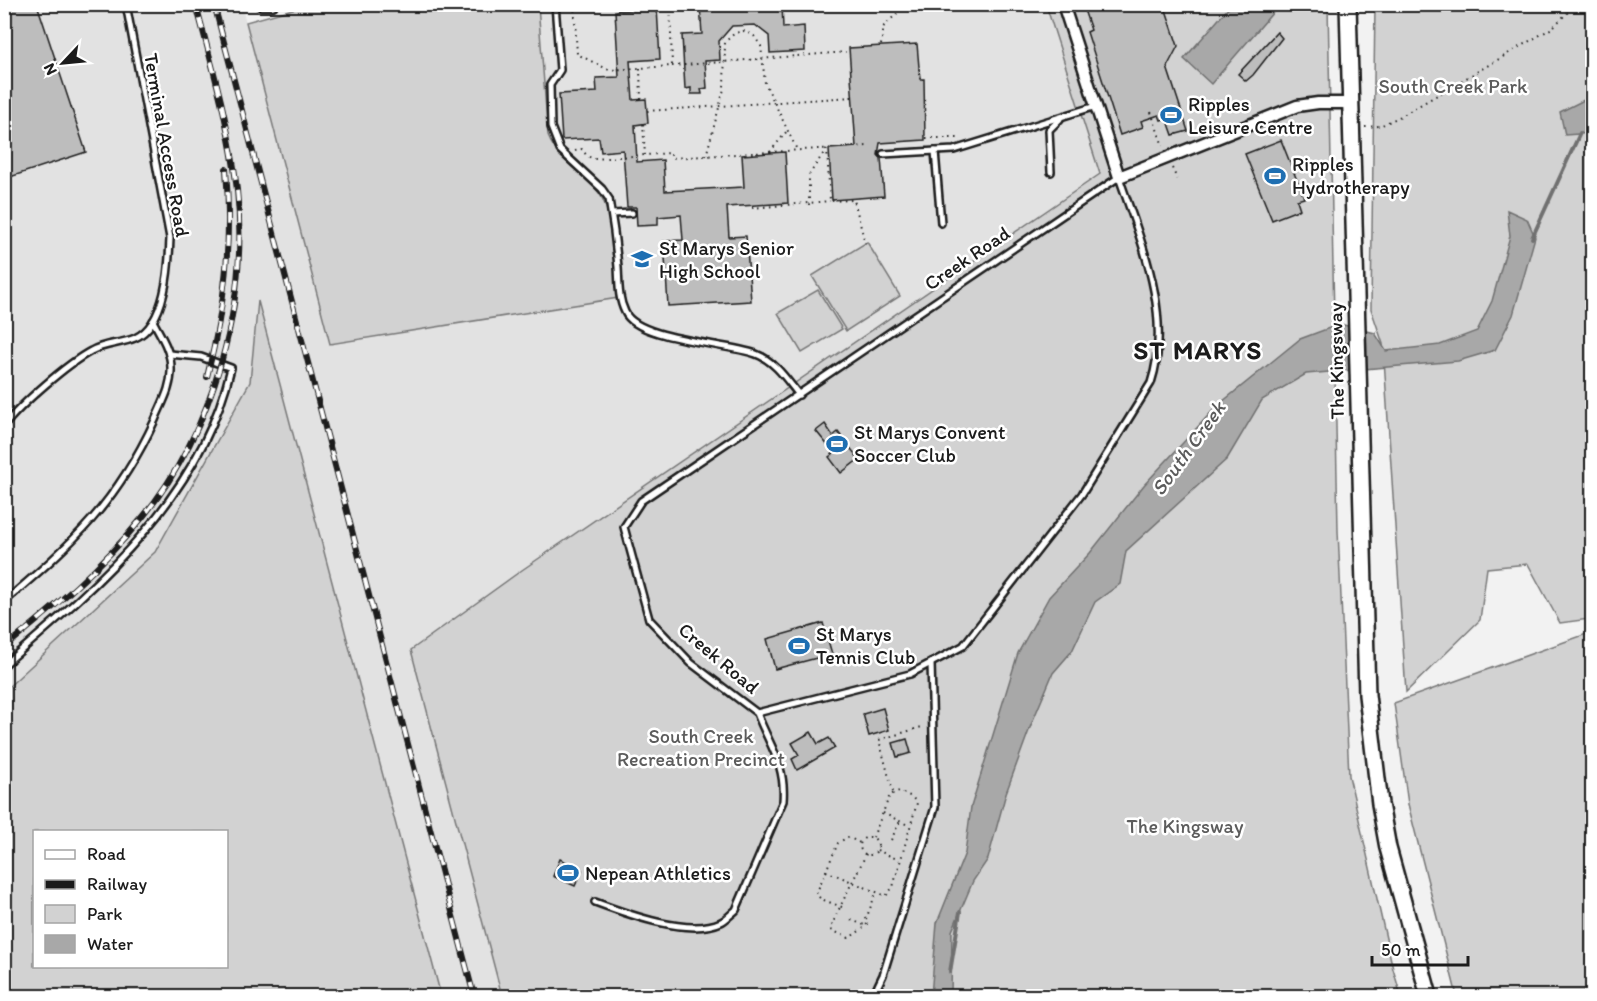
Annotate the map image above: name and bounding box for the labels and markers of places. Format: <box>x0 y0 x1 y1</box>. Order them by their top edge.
place label: Ripples Leisure Centre <box>1188 92 1313 139</box>
sports icon: Ripples Leisure Centre <box>1159 103 1183 127</box>
place label: Ripples Hydrotherapy <box>1292 152 1410 199</box>
sports icon: Ripples Hydrotherapy <box>1263 164 1287 188</box>
place label: St Marys Senior High School <box>659 236 794 283</box>
school or university icon: St Marys Senior High School <box>630 247 654 271</box>
place label: St Marys Convent Soccer Club <box>854 420 1006 467</box>
sports icon: St Marys Convent Soccer Club <box>825 432 849 456</box>
place label: St Marys Tennis Club <box>816 622 915 669</box>
sports icon: St Marys Tennis Club <box>787 634 811 658</box>
sports icon: Nepean Athletics <box>556 861 580 885</box>
place label: Nepean Athletics <box>585 861 731 885</box>

